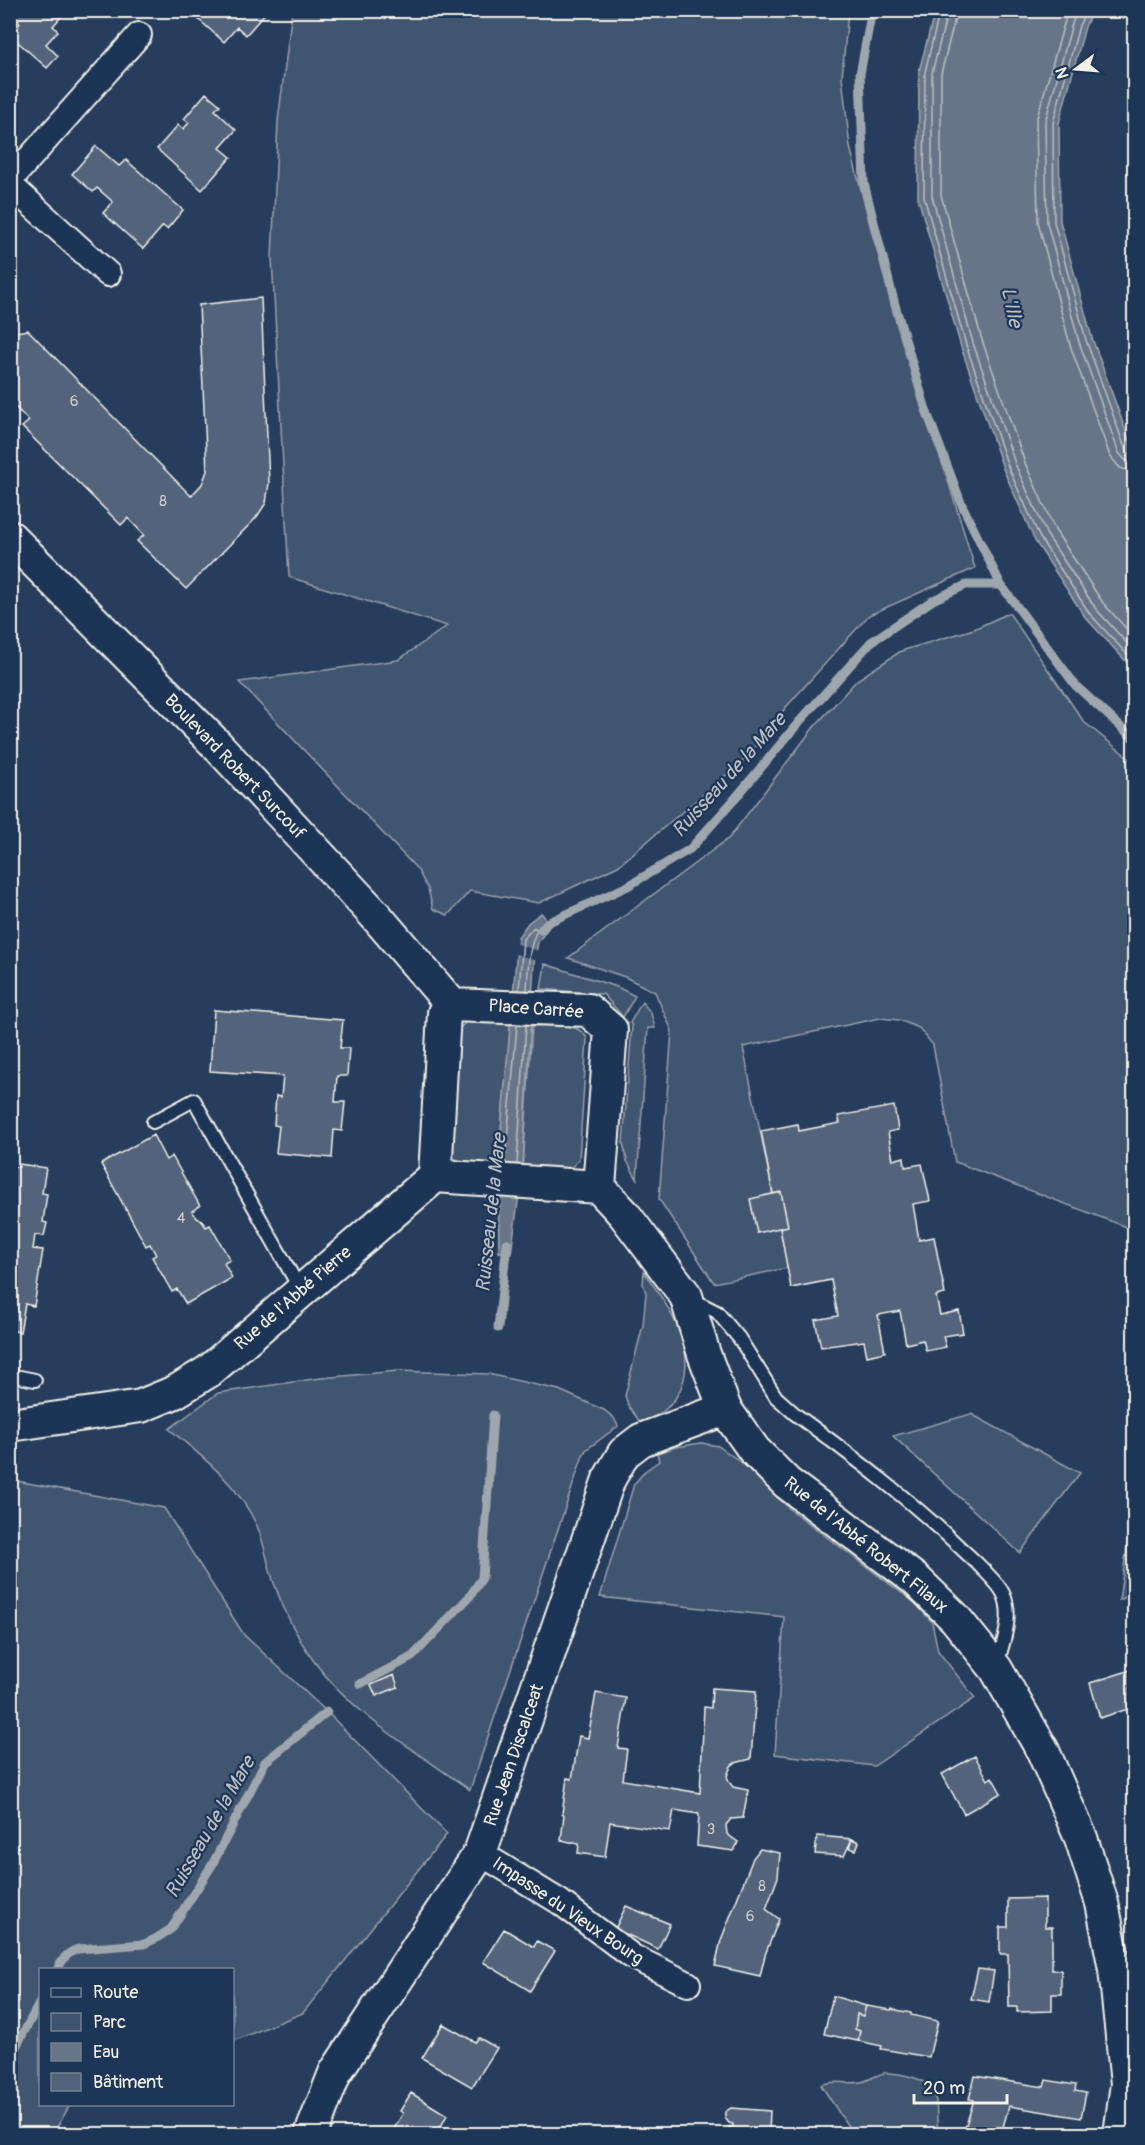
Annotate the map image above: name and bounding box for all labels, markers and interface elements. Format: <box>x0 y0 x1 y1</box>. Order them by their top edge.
north arrow <box>1046 39 1106 99</box>
text: N <box>1051 65 1074 81</box>
water label: L'Ille <box>996 285 1029 331</box>
house number: 6 <box>70 392 78 411</box>
house number: 8 <box>159 492 167 511</box>
street label: Boulevard Robert Surcouf <box>159 689 311 845</box>
water label: Ruisseau de la Mare <box>666 706 793 842</box>
street label: Place Carrée <box>488 994 584 1024</box>
water label: Ruisseau de la Mare <box>470 1130 512 1293</box>
house number: 4 <box>177 1209 186 1228</box>
street label: Rue de l'Abbé Pierre <box>230 1241 357 1355</box>
street label: Rue de l'Abbé Robert Filaux <box>779 1472 953 1618</box>
street label: Rue Jean Discalceat <box>479 1680 549 1829</box>
water label: Ruisseau de la Mare <box>159 1750 262 1902</box>
house number: 3 <box>707 1820 715 1839</box>
street label: Impasse du Vieux Bourg <box>488 1852 648 1970</box>
house number: 8 <box>758 1877 766 1896</box>
house number: 6 <box>746 1907 754 1926</box>
legend <box>39 1968 234 2106</box>
text: Route <box>93 1981 138 2004</box>
text: Parc <box>93 2011 126 2034</box>
text: Eau <box>93 2041 119 2064</box>
scale bar <box>914 2067 1007 2105</box>
text: Bâtiment <box>93 2071 164 2094</box>
text: 20 m <box>923 2077 965 2100</box>

